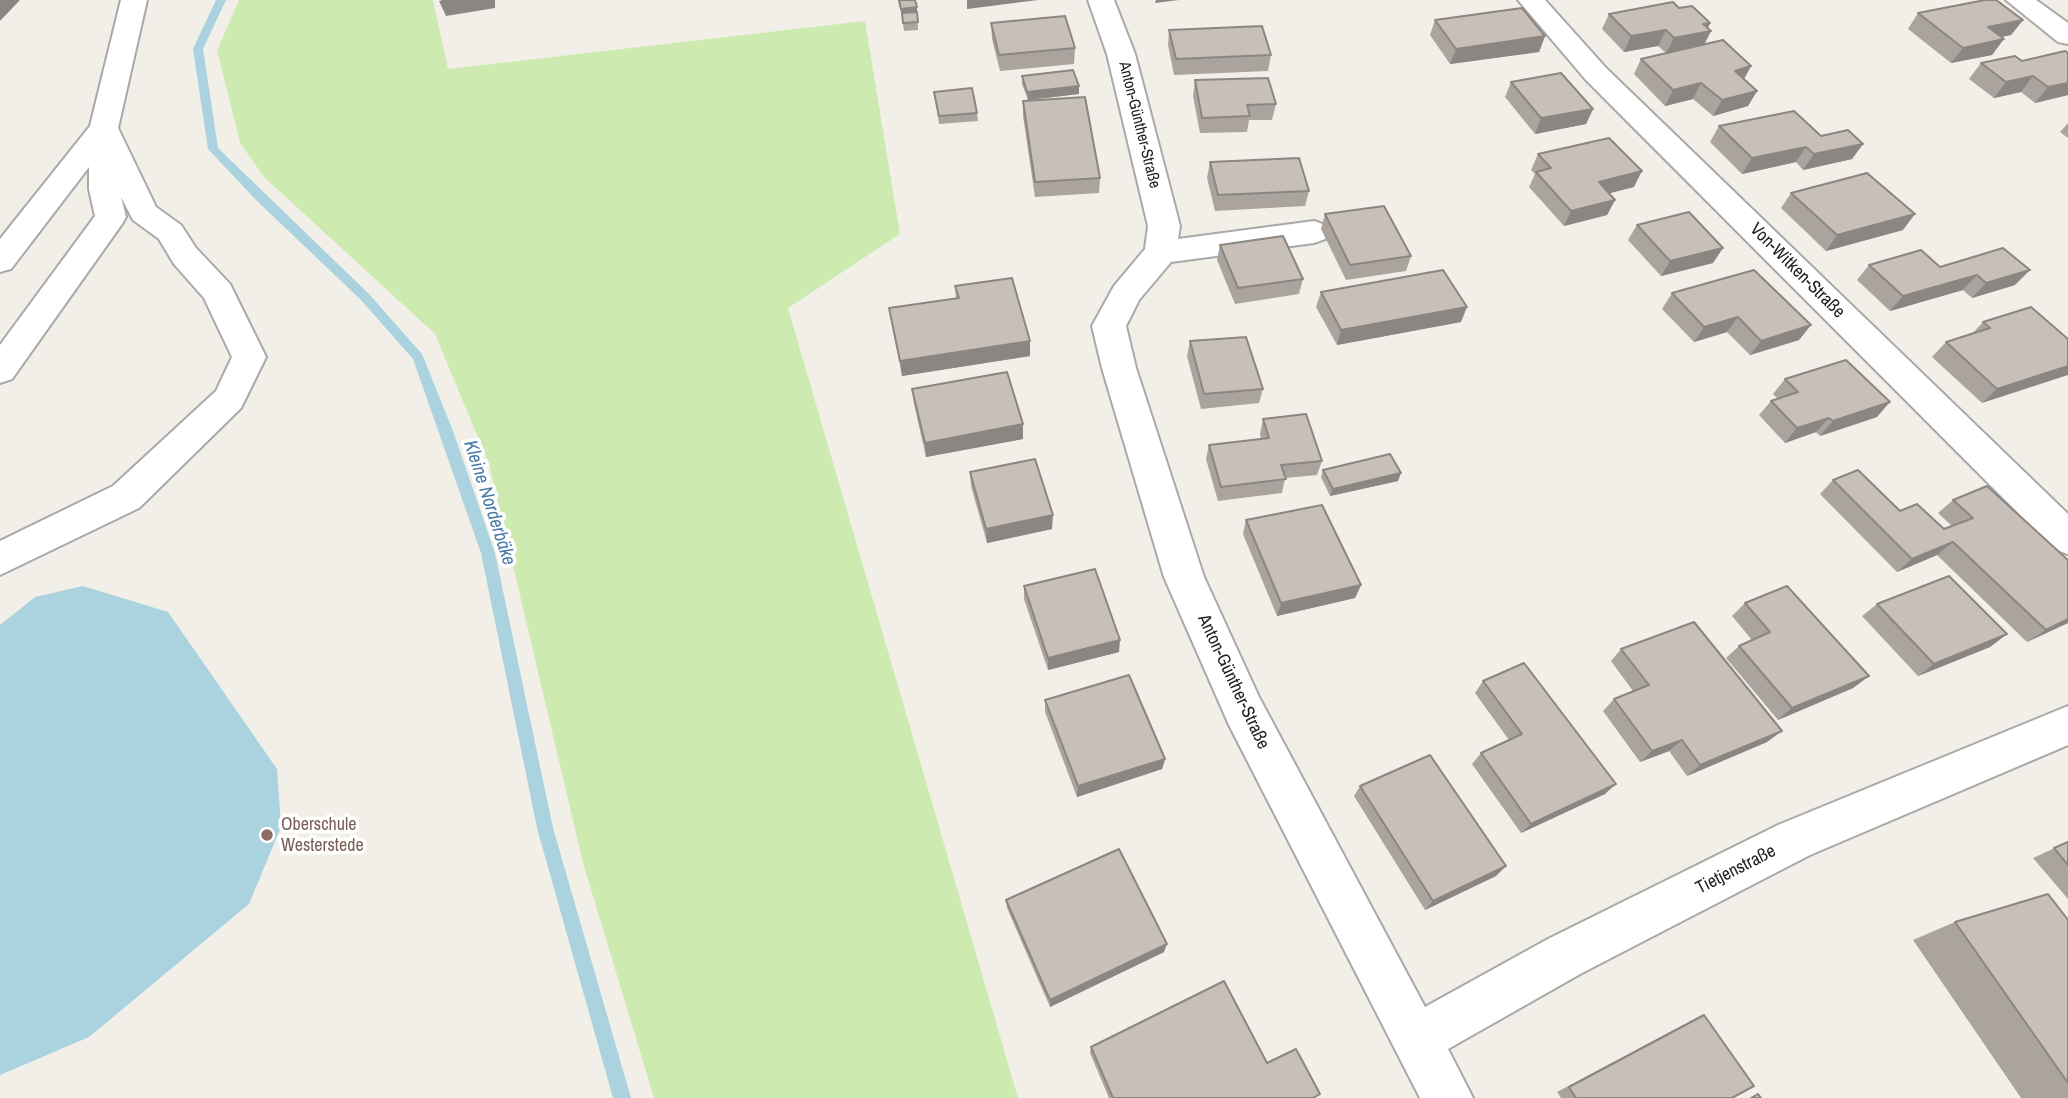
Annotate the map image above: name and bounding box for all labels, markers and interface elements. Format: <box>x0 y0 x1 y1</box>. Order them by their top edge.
street label: Anton-Günther-Straße <box>1114 60 1164 190</box>
street label: Von-Witken-Straße <box>1745 219 1849 323</box>
water label: Kleine Norderbäke <box>458 438 520 568</box>
street label: Anton-Günther-Straße <box>1192 611 1274 753</box>
place label: Oberschule Westerstede <box>281 814 364 856</box>
marker: Oberschule Westerstede <box>259 827 275 843</box>
street label: Tietjenstraße <box>1693 841 1779 899</box>

